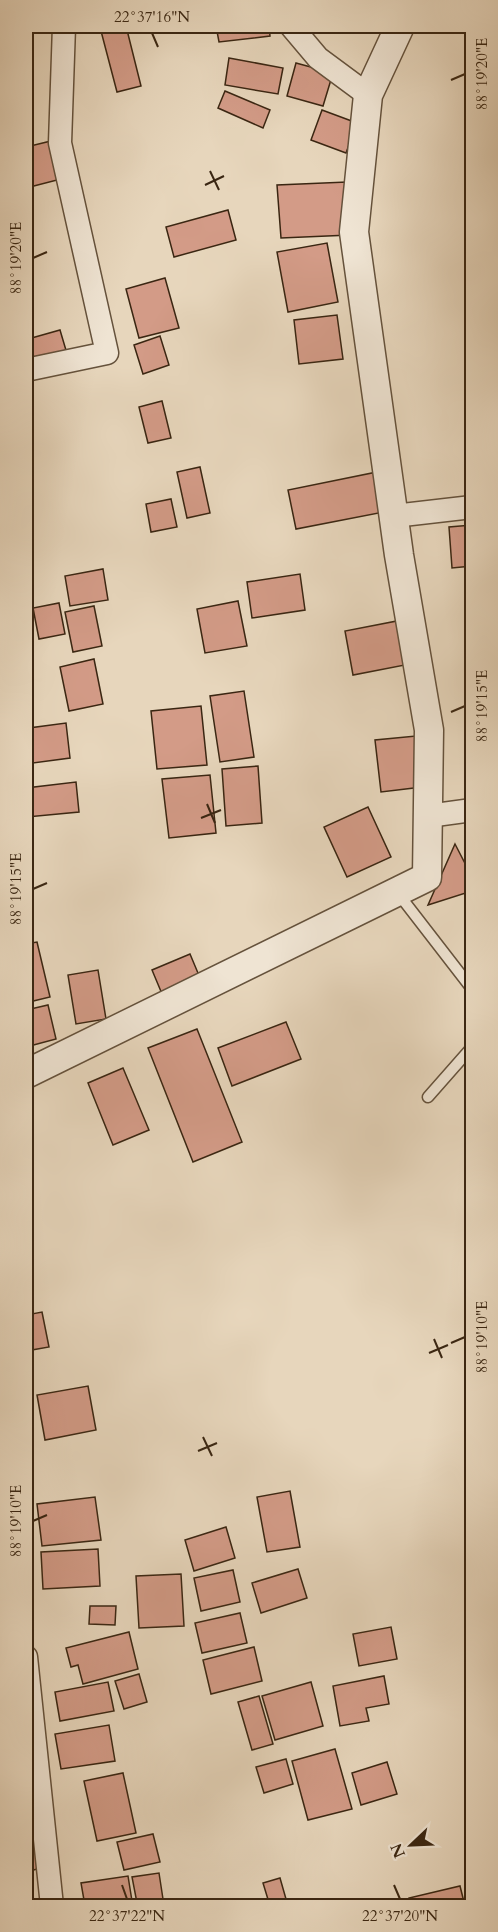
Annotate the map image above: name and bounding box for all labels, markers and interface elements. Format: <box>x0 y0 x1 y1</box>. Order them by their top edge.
text: 22°37'16"N <box>114 7 190 27</box>
text: 88°19'20"E <box>472 38 492 110</box>
text: 88°19'20"E <box>6 222 26 294</box>
text: 88°19'15"E <box>472 670 492 742</box>
text: 88°19'15"E <box>6 853 26 925</box>
text: 88°19'10"E <box>472 1301 492 1373</box>
text: 88°19'10"E <box>6 1485 26 1557</box>
north arrow <box>381 1815 441 1875</box>
text: N <box>385 1840 411 1861</box>
text: 22°37'22"N <box>89 1906 165 1926</box>
text: 22°37'20"N <box>362 1906 438 1926</box>

